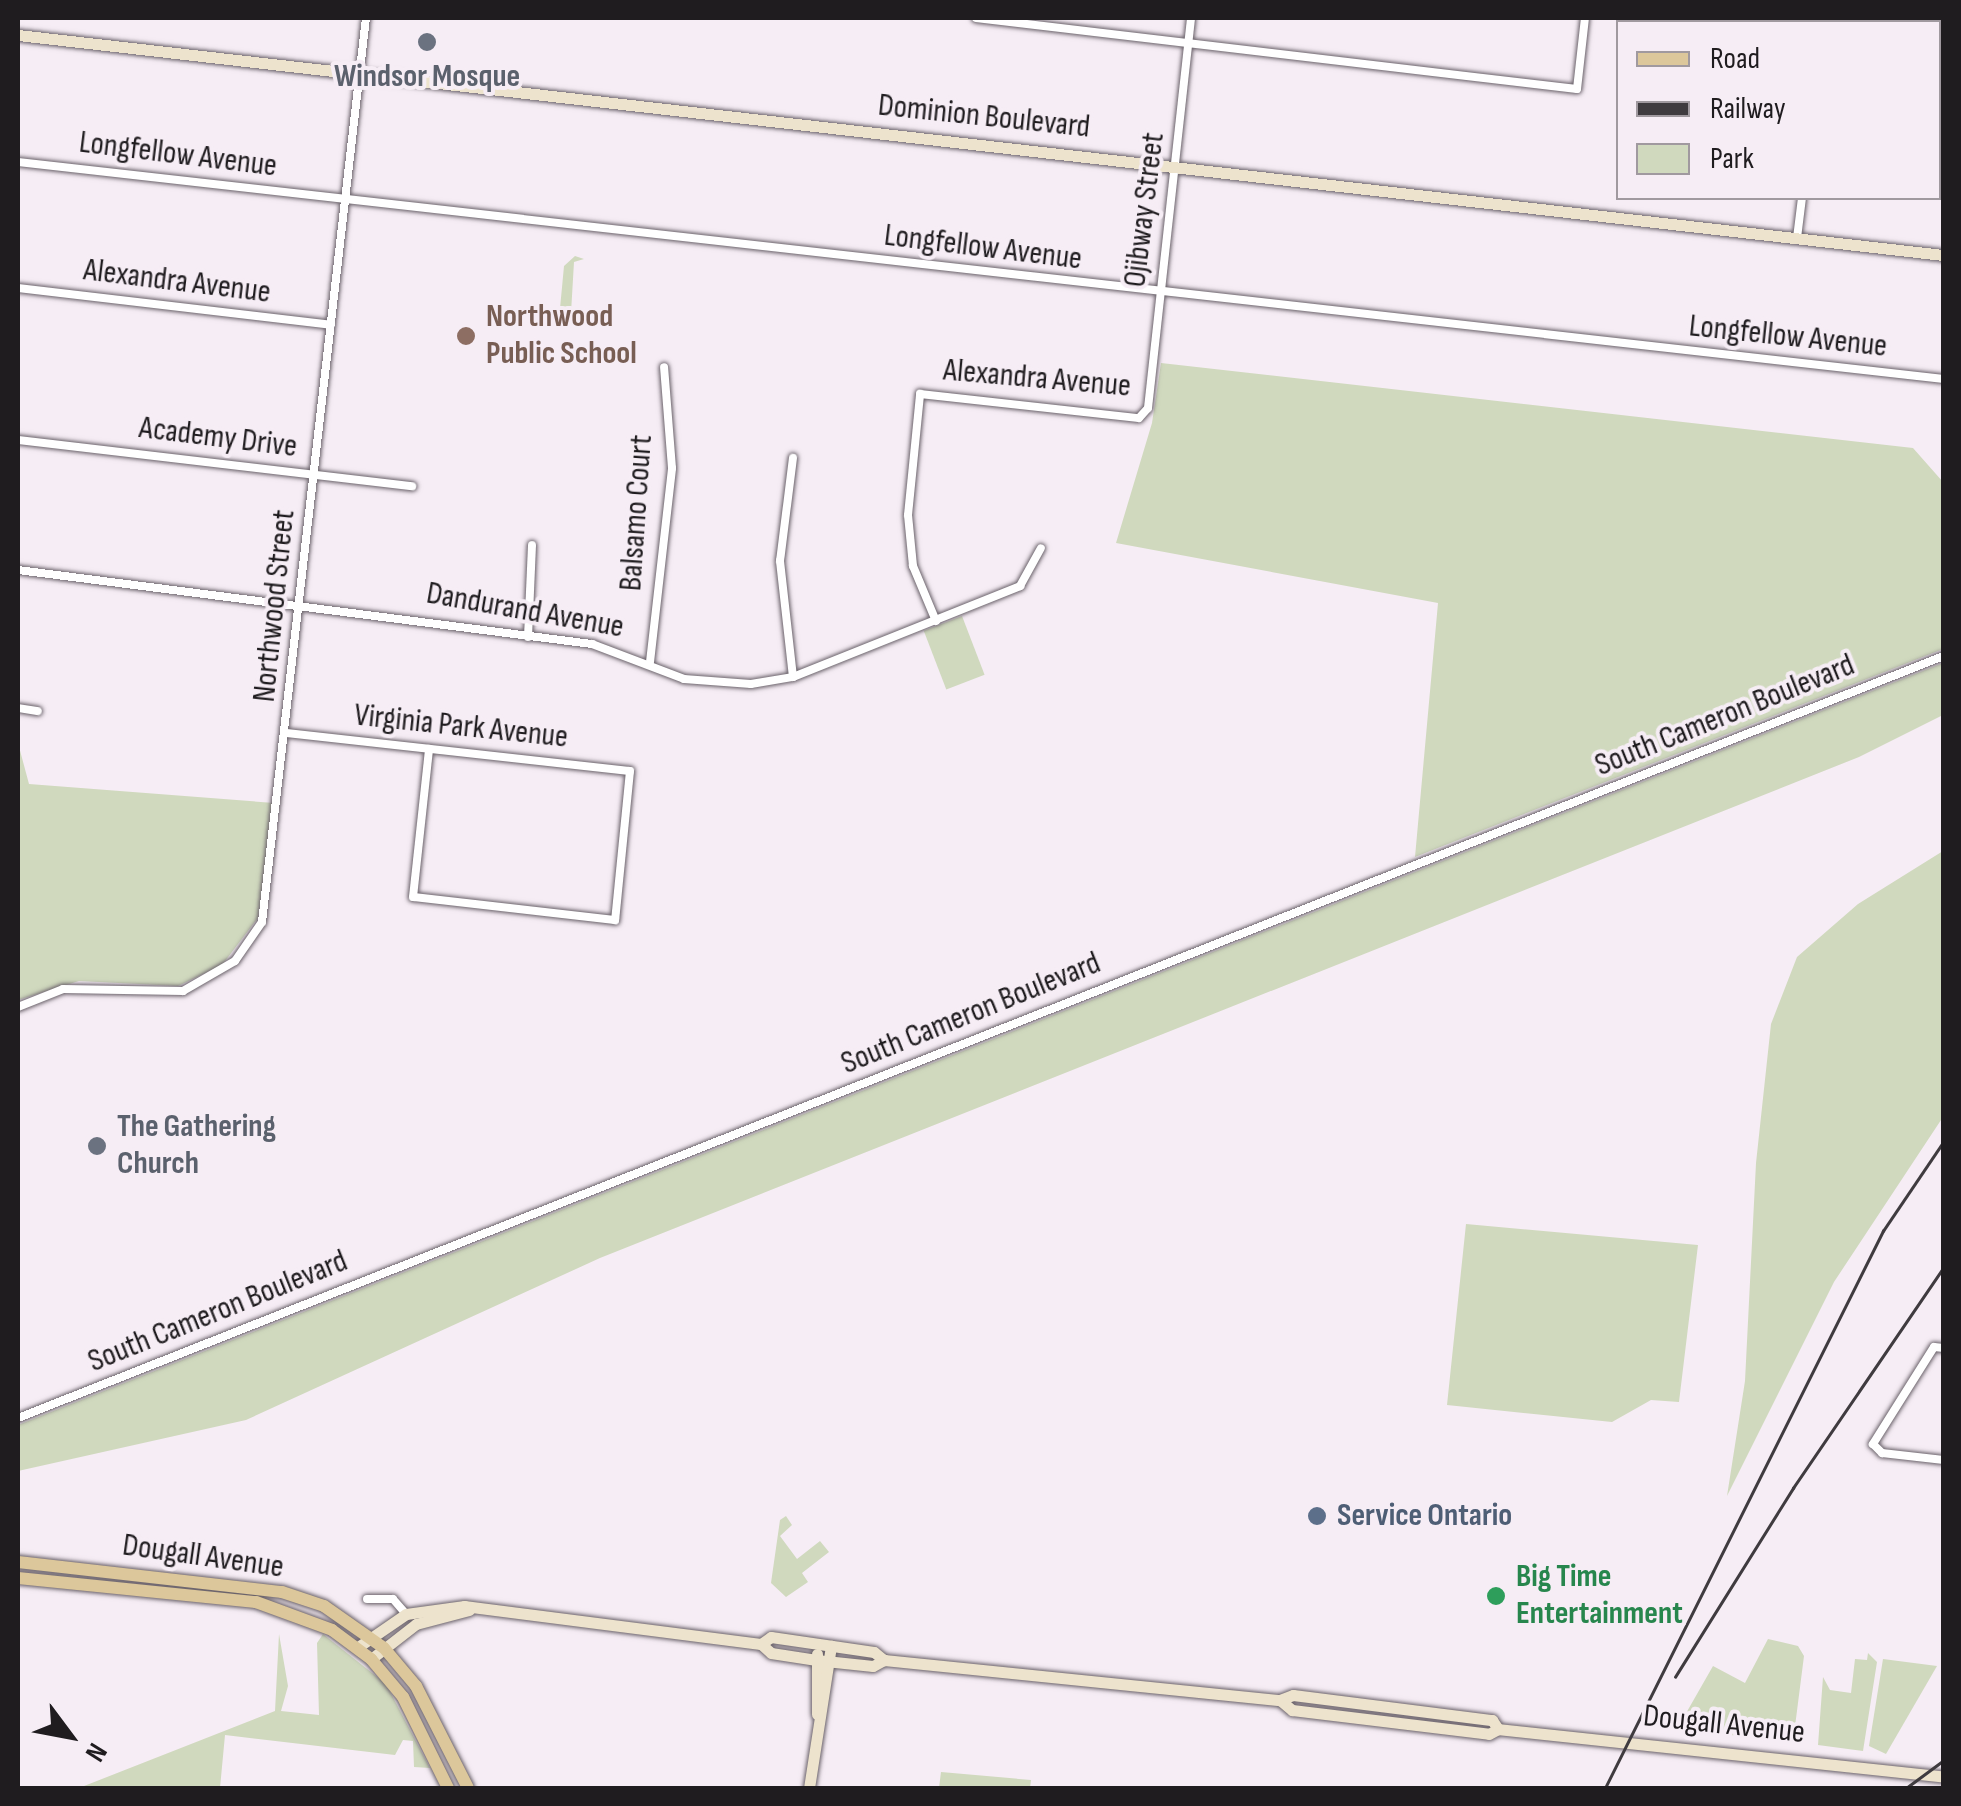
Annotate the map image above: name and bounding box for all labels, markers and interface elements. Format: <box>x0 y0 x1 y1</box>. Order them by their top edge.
legend <box>1616 20 1941 200</box>
marker: Windsor Mosque <box>416 31 438 53</box>
text: Road <box>1710 41 1760 77</box>
place label: Windsor Mosque <box>334 58 520 96</box>
street label: Dominion Boulevard <box>876 87 1092 147</box>
text: Railway <box>1710 91 1786 127</box>
street label: Longfellow Avenue <box>77 124 279 186</box>
street label: Ojibway Street <box>1116 131 1174 289</box>
text: Park <box>1710 141 1754 177</box>
street label: Longfellow Avenue <box>882 217 1084 279</box>
street label: Alexandra Avenue <box>81 251 273 313</box>
place label: Northwood Public School <box>486 299 637 374</box>
street label: Longfellow Avenue <box>1687 308 1889 366</box>
marker: Northwood Public School <box>455 325 477 347</box>
street label: Alexandra Avenue <box>942 352 1132 406</box>
street label: Academy Drive <box>137 409 299 467</box>
street label: Balsamo Court <box>612 434 662 592</box>
street label: Northwood Street <box>246 508 304 704</box>
street label: Dandurand Avenue <box>423 575 627 647</box>
street label: South Cameron Boulevard <box>1590 646 1860 786</box>
street label: Virginia Park Avenue <box>352 697 570 757</box>
street label: South Cameron Boulevard <box>836 944 1106 1084</box>
place label: The Gathering Church <box>117 1109 276 1184</box>
marker: The Gathering Church <box>86 1135 108 1157</box>
street label: South Cameron Boulevard <box>83 1242 353 1382</box>
place label: Service Ontario <box>1337 1497 1512 1535</box>
marker: Service Ontario <box>1306 1505 1328 1527</box>
street label: Dougall Avenue <box>120 1527 286 1587</box>
place label: Big Time Entertainment <box>1516 1559 1683 1634</box>
marker: Big Time Entertainment <box>1485 1585 1507 1607</box>
north arrow <box>20 1686 120 1786</box>
street label: Dougall Avenue <box>1641 1697 1807 1753</box>
text: N <box>78 1737 114 1767</box>

